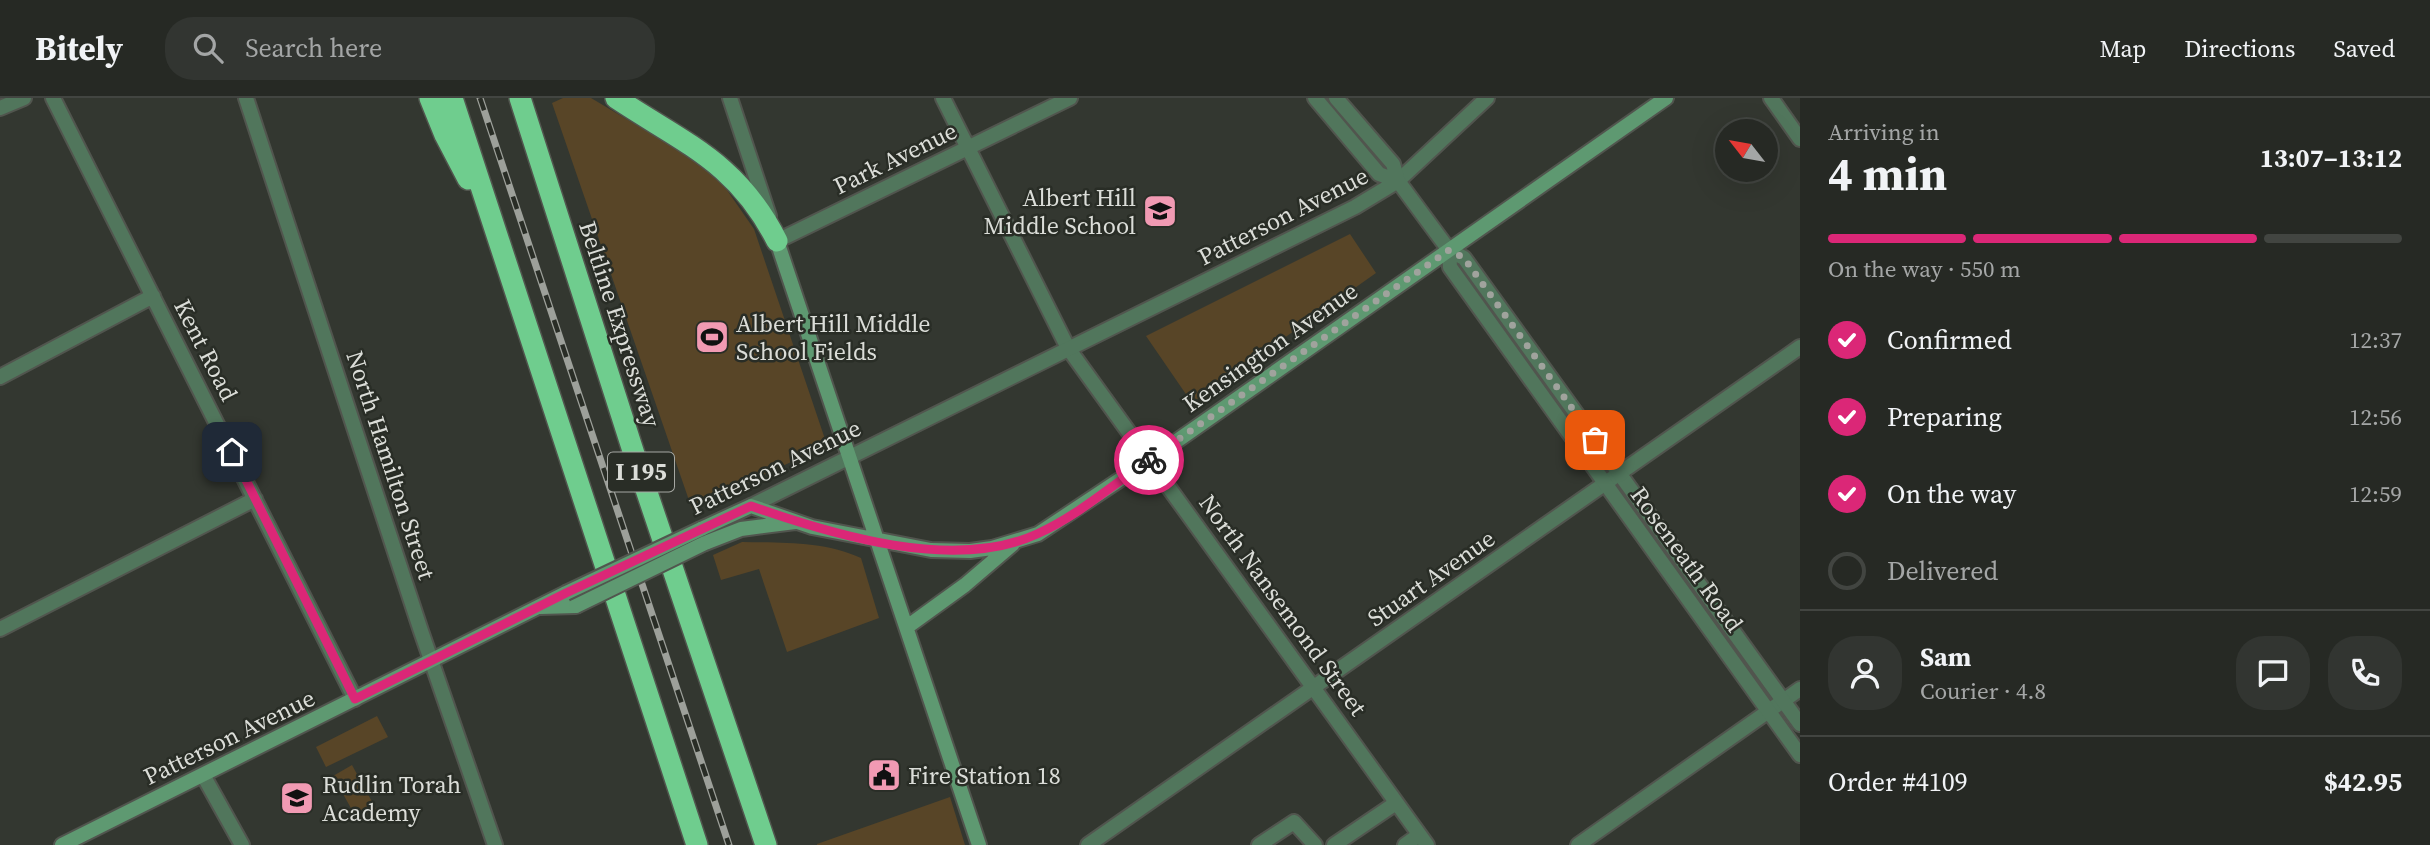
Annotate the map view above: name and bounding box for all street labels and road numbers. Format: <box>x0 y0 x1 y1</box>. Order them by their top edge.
street label: Park Avenue <box>828 114 962 202</box>
street label: Patterson Avenue <box>1192 159 1374 273</box>
street label: Beltline Expressway <box>571 217 669 432</box>
street label: Kensington Avenue <box>1176 274 1364 420</box>
street label: Kent Road <box>166 294 246 407</box>
street label: North Hamilton Street <box>338 346 444 584</box>
street label: Patterson Avenue <box>684 411 866 523</box>
road number: I 195 <box>608 452 674 492</box>
street label: Roseneath Road <box>1623 480 1751 639</box>
street label: North Nansemond Street <box>1191 488 1375 723</box>
street label: Stuart Avenue <box>1361 522 1501 634</box>
street label: Patterson Avenue <box>138 681 320 793</box>

